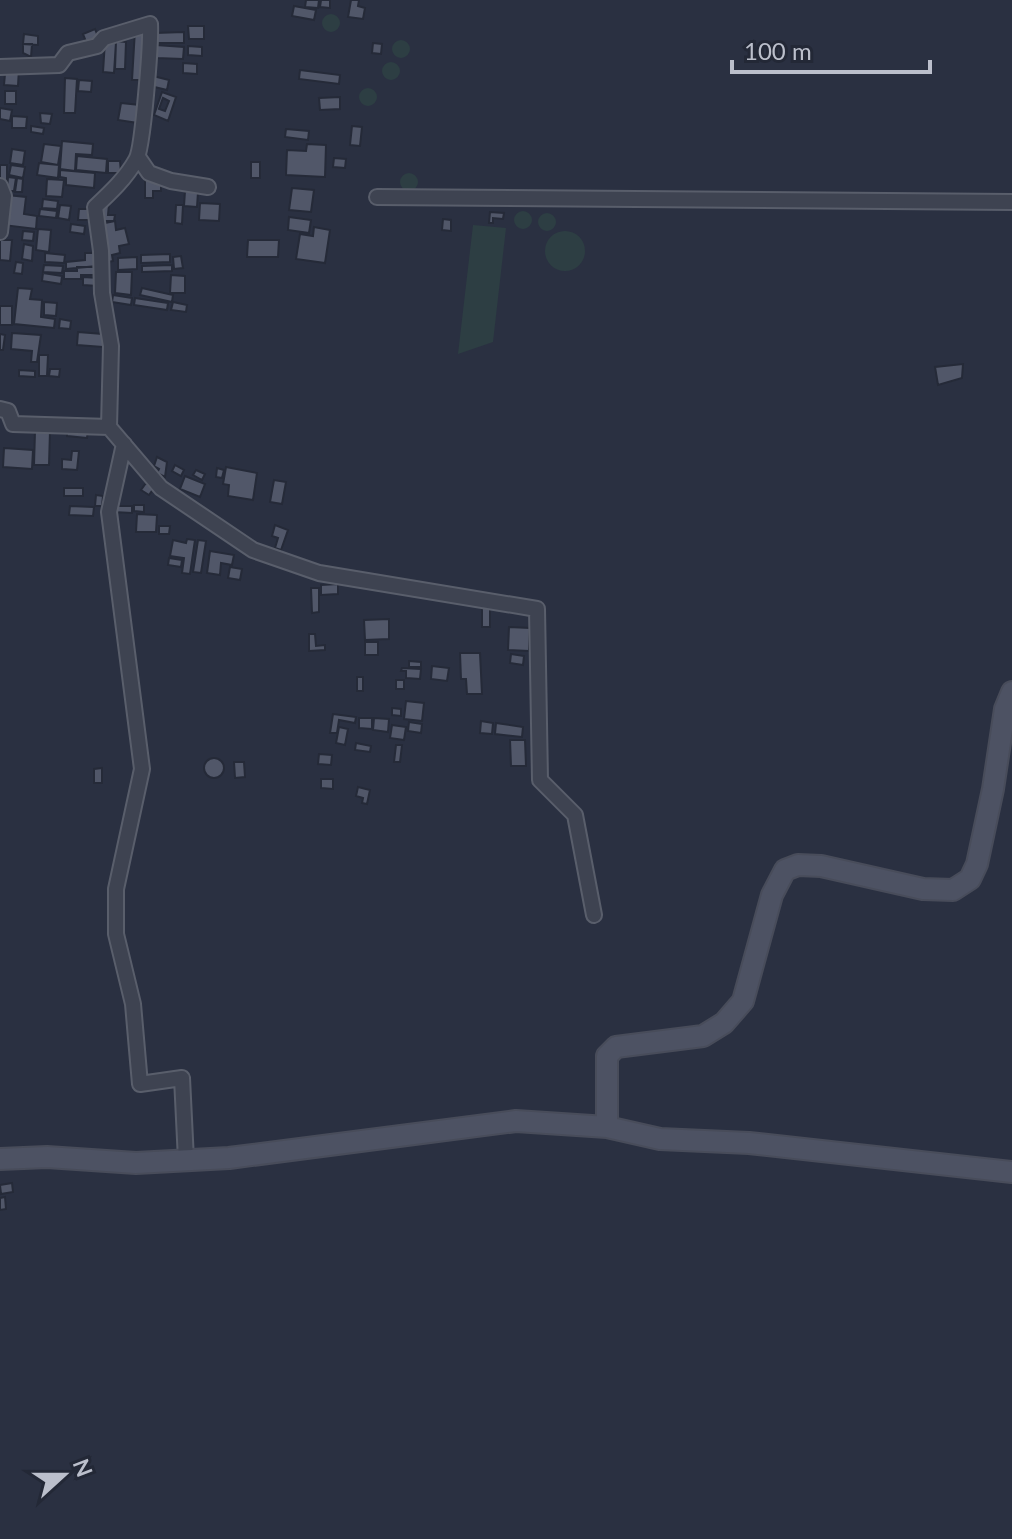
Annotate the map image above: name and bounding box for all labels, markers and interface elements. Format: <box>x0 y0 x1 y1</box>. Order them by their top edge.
scale bar <box>732 24 930 74</box>
text: 100 m <box>744 36 812 65</box>
north arrow <box>24 1435 104 1515</box>
text: N <box>67 1455 99 1480</box>

